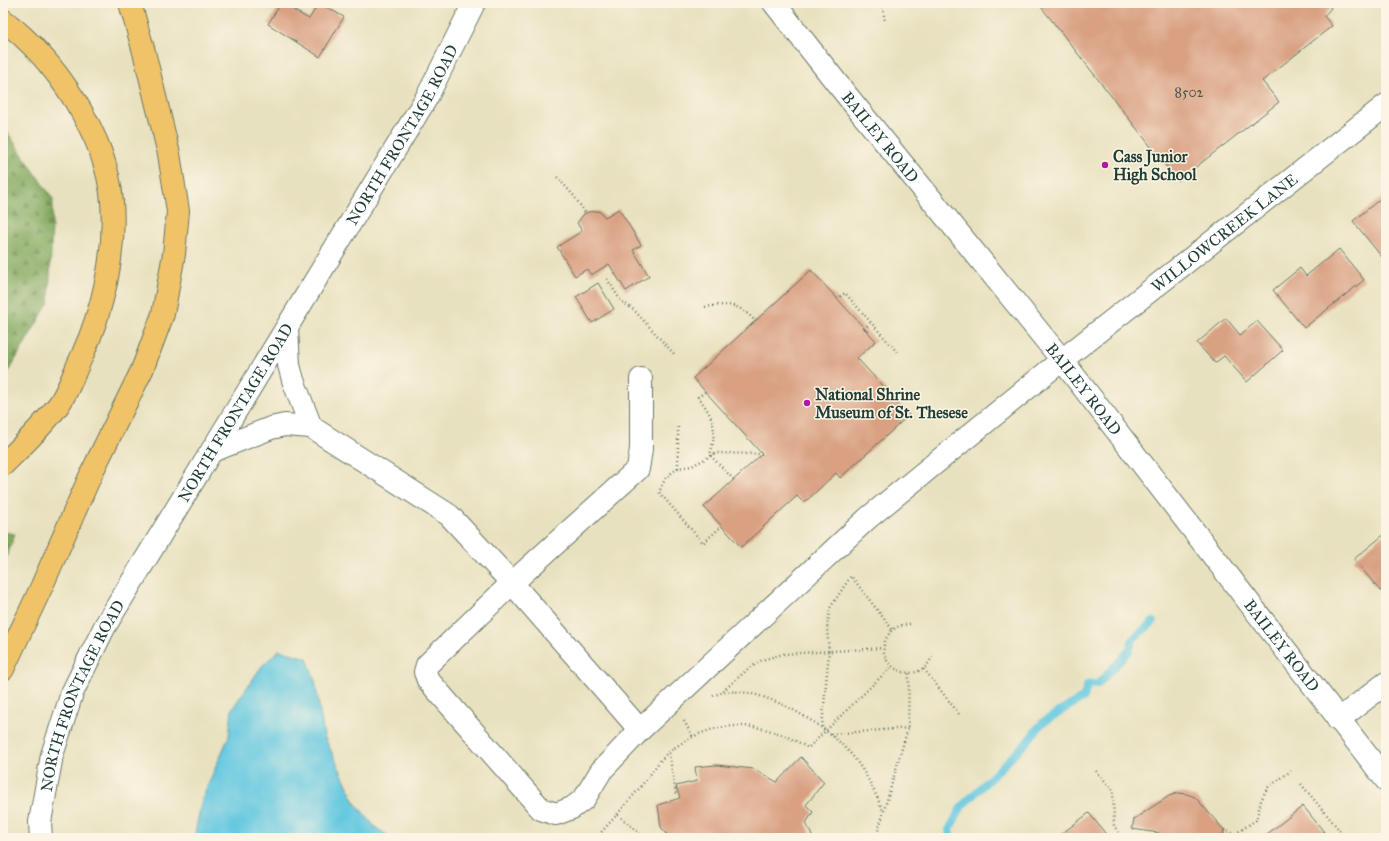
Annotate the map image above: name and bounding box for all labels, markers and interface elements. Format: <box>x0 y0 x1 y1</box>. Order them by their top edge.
street label: NORTH FRONTAGE ROAD <box>342 41 462 229</box>
house number: 8502 <box>1174 84 1204 101</box>
street label: BAILEY ROAD <box>838 88 923 186</box>
place label: Cass Junior High School <box>1113 147 1197 185</box>
marker: Cass Junior High School <box>1100 160 1110 170</box>
street label: WILLOWCREEK LANE <box>1147 170 1301 296</box>
street label: NORTH FRONTAGE ROAD <box>174 320 297 505</box>
street label: BAILEY ROAD <box>1042 339 1125 439</box>
place label: National Shrine Museum of St. Thesese <box>815 385 968 422</box>
marker: National Shrine Museum of St. Thesese <box>802 398 812 408</box>
street label: BAILEY ROAD <box>1240 596 1323 695</box>
street label: NORTH FRONTAGE ROAD <box>37 597 129 793</box>

